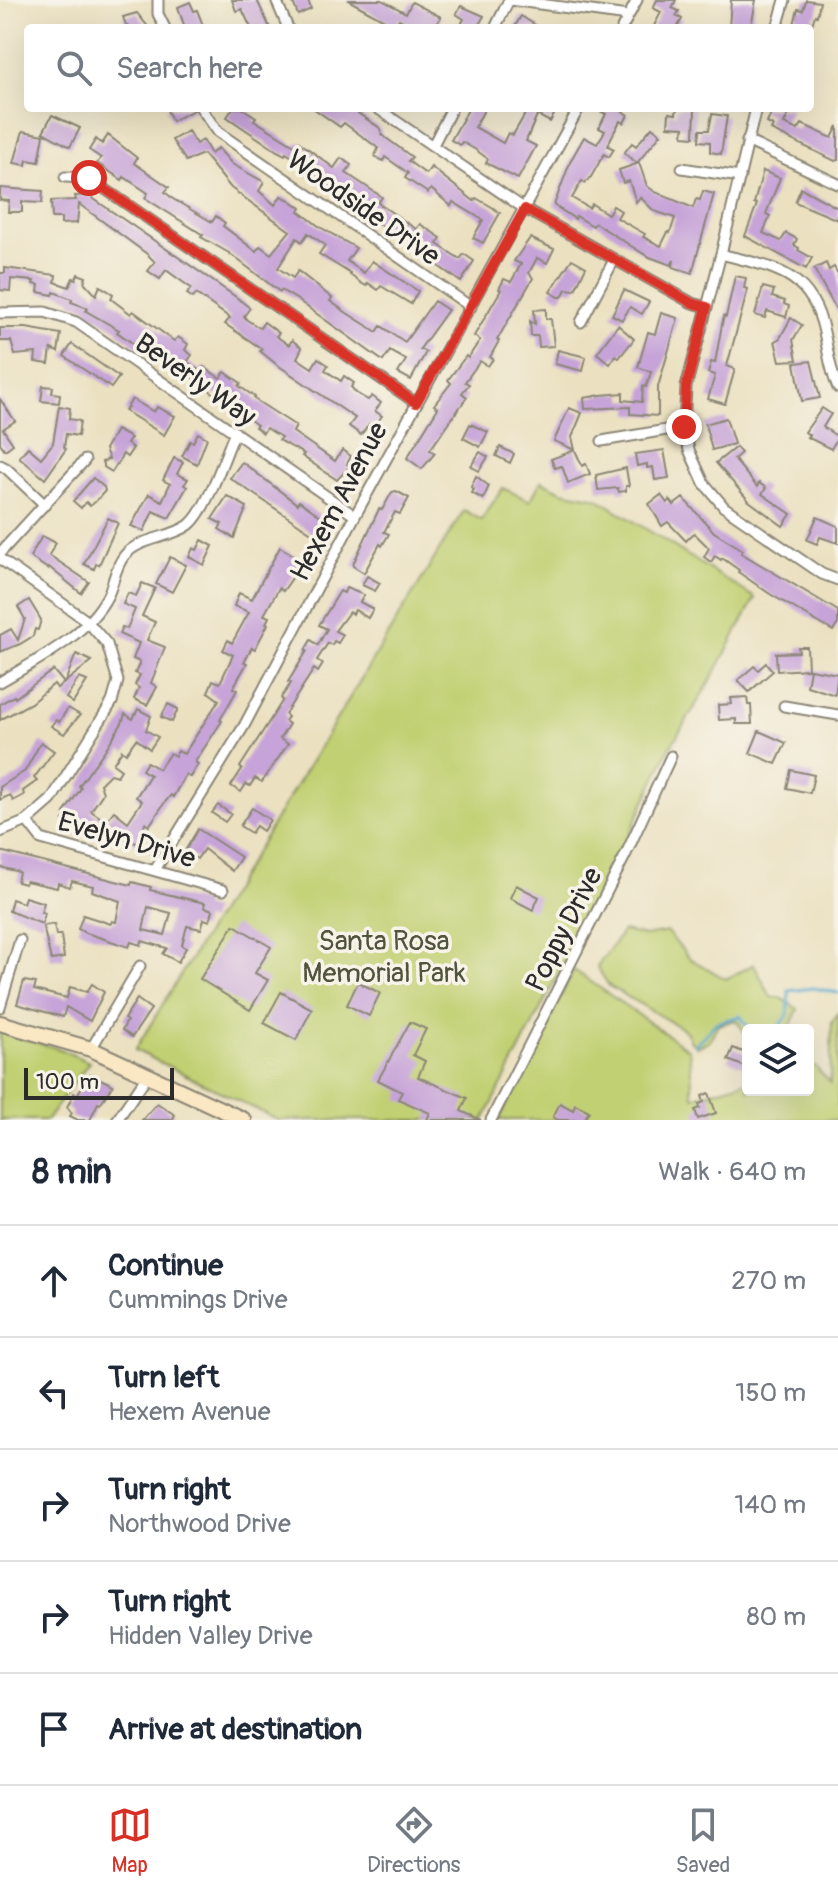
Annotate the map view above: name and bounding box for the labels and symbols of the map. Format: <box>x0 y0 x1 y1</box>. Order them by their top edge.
street label: Woodside Drive <box>280 143 447 274</box>
route start <box>71 160 107 196</box>
street label: Beverly Way <box>128 326 262 435</box>
route end <box>666 409 702 445</box>
street label: Hexem Avenue <box>283 416 396 587</box>
street label: Evelyn Drive <box>54 804 200 877</box>
street label: Poppy Drive <box>518 861 611 998</box>
park label: Santa Rosa Memorial Park <box>302 924 466 991</box>
scale bar <box>24 1064 174 1100</box>

